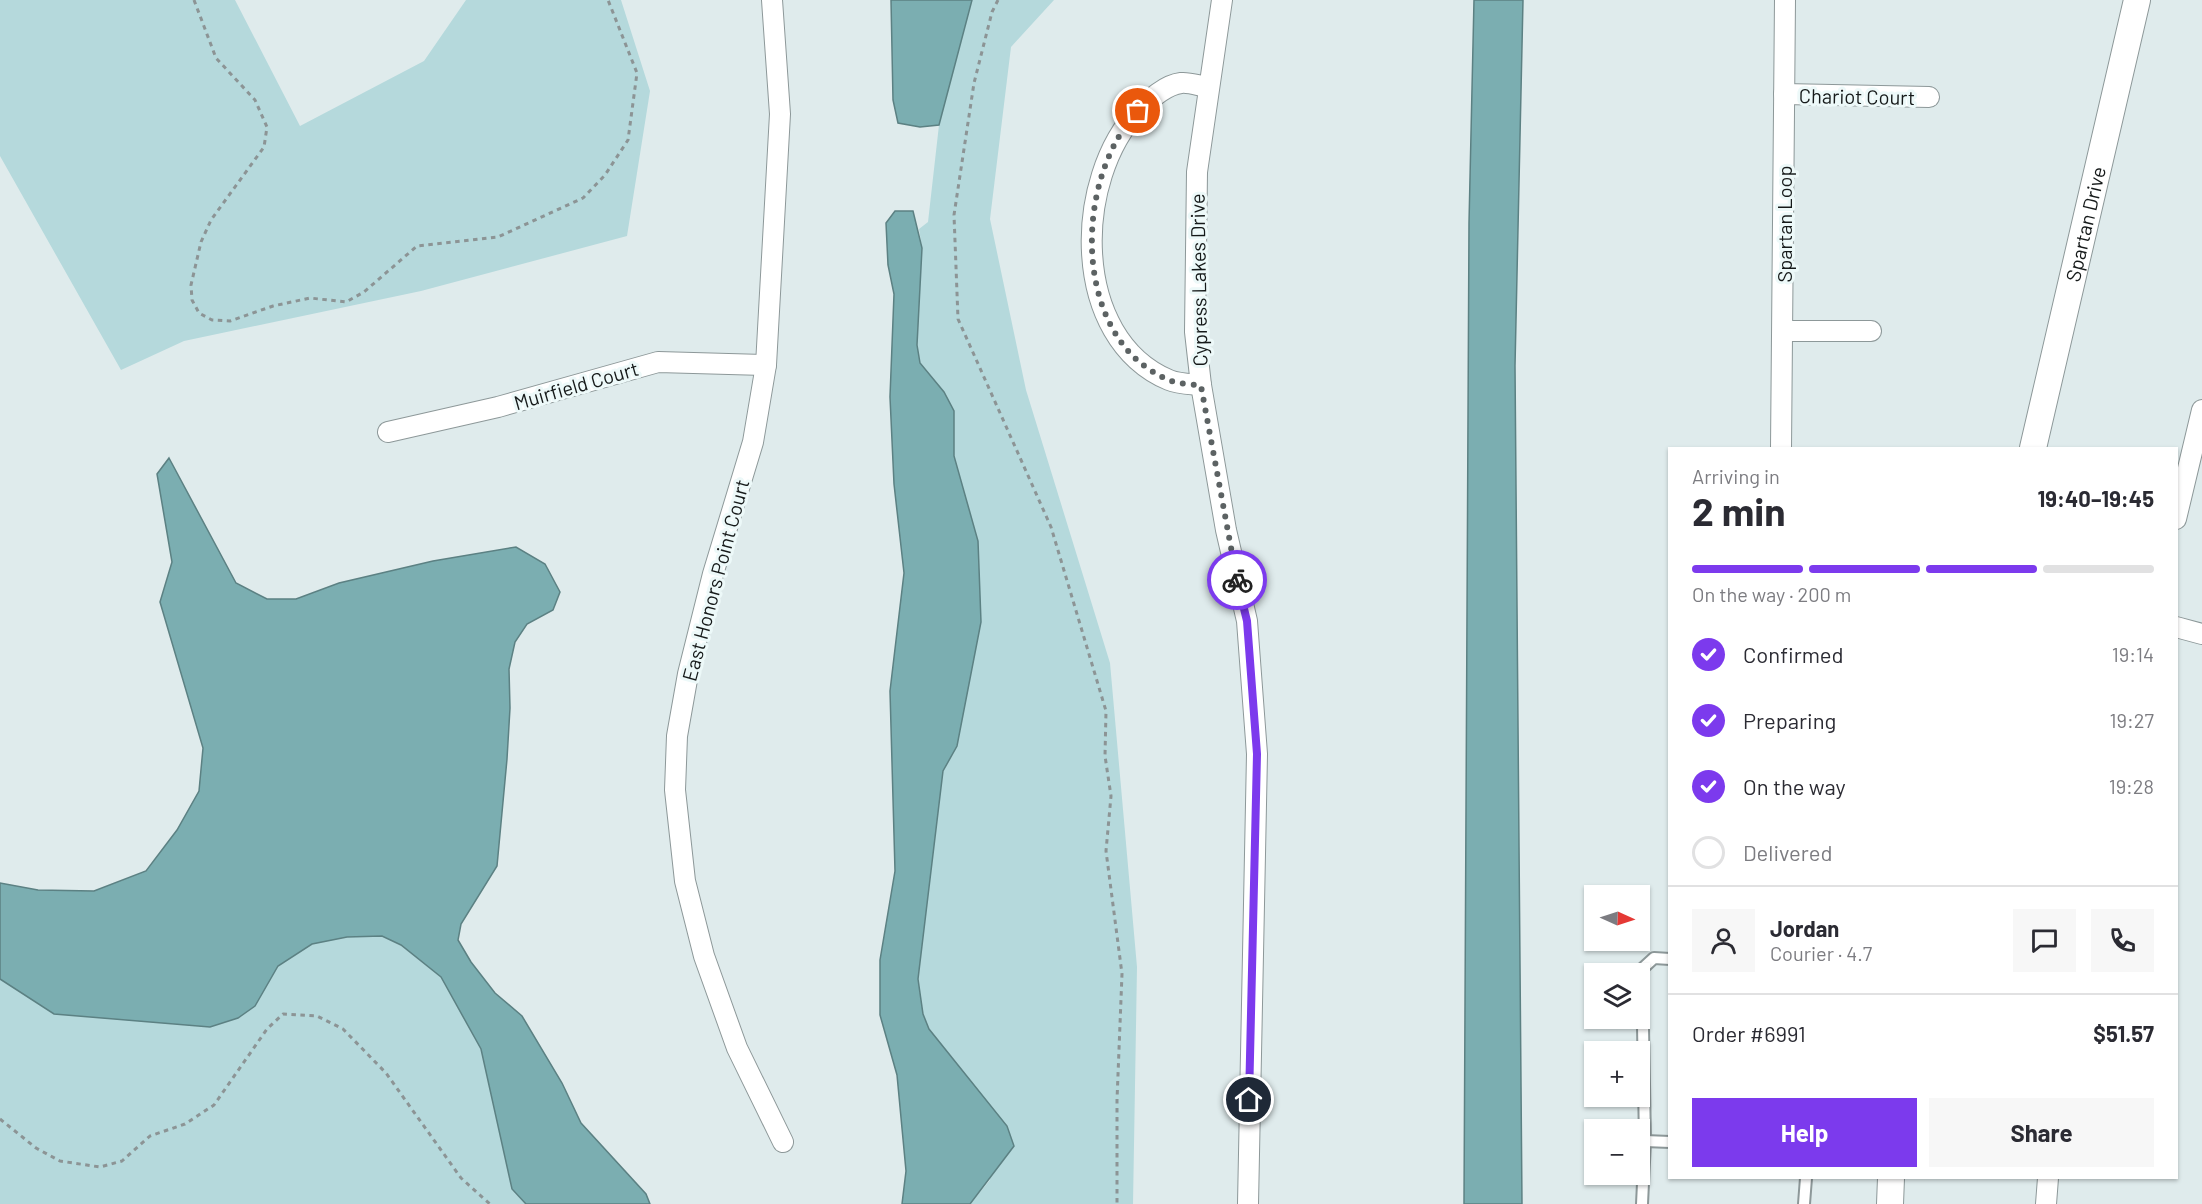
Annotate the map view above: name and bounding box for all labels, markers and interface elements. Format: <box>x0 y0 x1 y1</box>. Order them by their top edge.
street label: Chariot Court <box>1799 83 1915 109</box>
pin <box>1112 85 1163 136</box>
icon: bag <box>1121 94 1154 127</box>
street label: Spartan Drive <box>2060 164 2110 284</box>
street label: Spartan Loop <box>1772 166 1796 282</box>
street label: Cypress Lakes Drive <box>1184 193 1212 367</box>
street label: Muirfield Court <box>511 356 641 414</box>
text: Arriving in <box>1692 464 1780 488</box>
street label: East Honors Point Court <box>677 477 753 683</box>
text: 19:40–19:45 <box>2038 485 2154 511</box>
text: 2 min <box>1692 487 1785 534</box>
courier <box>1207 550 1267 610</box>
icon: bike <box>1221 564 1254 597</box>
text: On the way · 200 m <box>1692 582 1851 606</box>
icon: check <box>1692 638 1725 671</box>
text: Confirmed <box>1743 641 1843 667</box>
text: 19:14 <box>2112 642 2154 666</box>
icon: check <box>1692 704 1725 737</box>
text: Preparing <box>1743 707 1836 733</box>
text: 19:27 <box>2110 708 2154 732</box>
icon: check <box>1692 770 1725 803</box>
text: On the way <box>1743 773 1846 799</box>
text: 19:28 <box>2109 774 2154 798</box>
text: Delivered <box>1743 839 1832 865</box>
north arrow <box>1584 885 1650 951</box>
map controls <box>1584 885 1650 1185</box>
button: person <box>1692 909 1755 972</box>
button: chat <box>2013 909 2076 972</box>
button: phone <box>2091 909 2154 972</box>
text: Jordan <box>1770 915 1839 941</box>
text: Courier · 4.7 <box>1770 941 1872 965</box>
button: layers <box>1584 963 1650 1029</box>
text: Order #6991 <box>1692 1020 1806 1046</box>
text: $51.57 <box>2093 1020 2154 1046</box>
button: + <box>1584 1041 1650 1107</box>
pin <box>1223 1074 1274 1125</box>
icon: home <box>1232 1083 1265 1116</box>
button: Help <box>1692 1098 1917 1167</box>
button: Share <box>1929 1098 2154 1167</box>
button: − <box>1584 1119 1650 1185</box>

